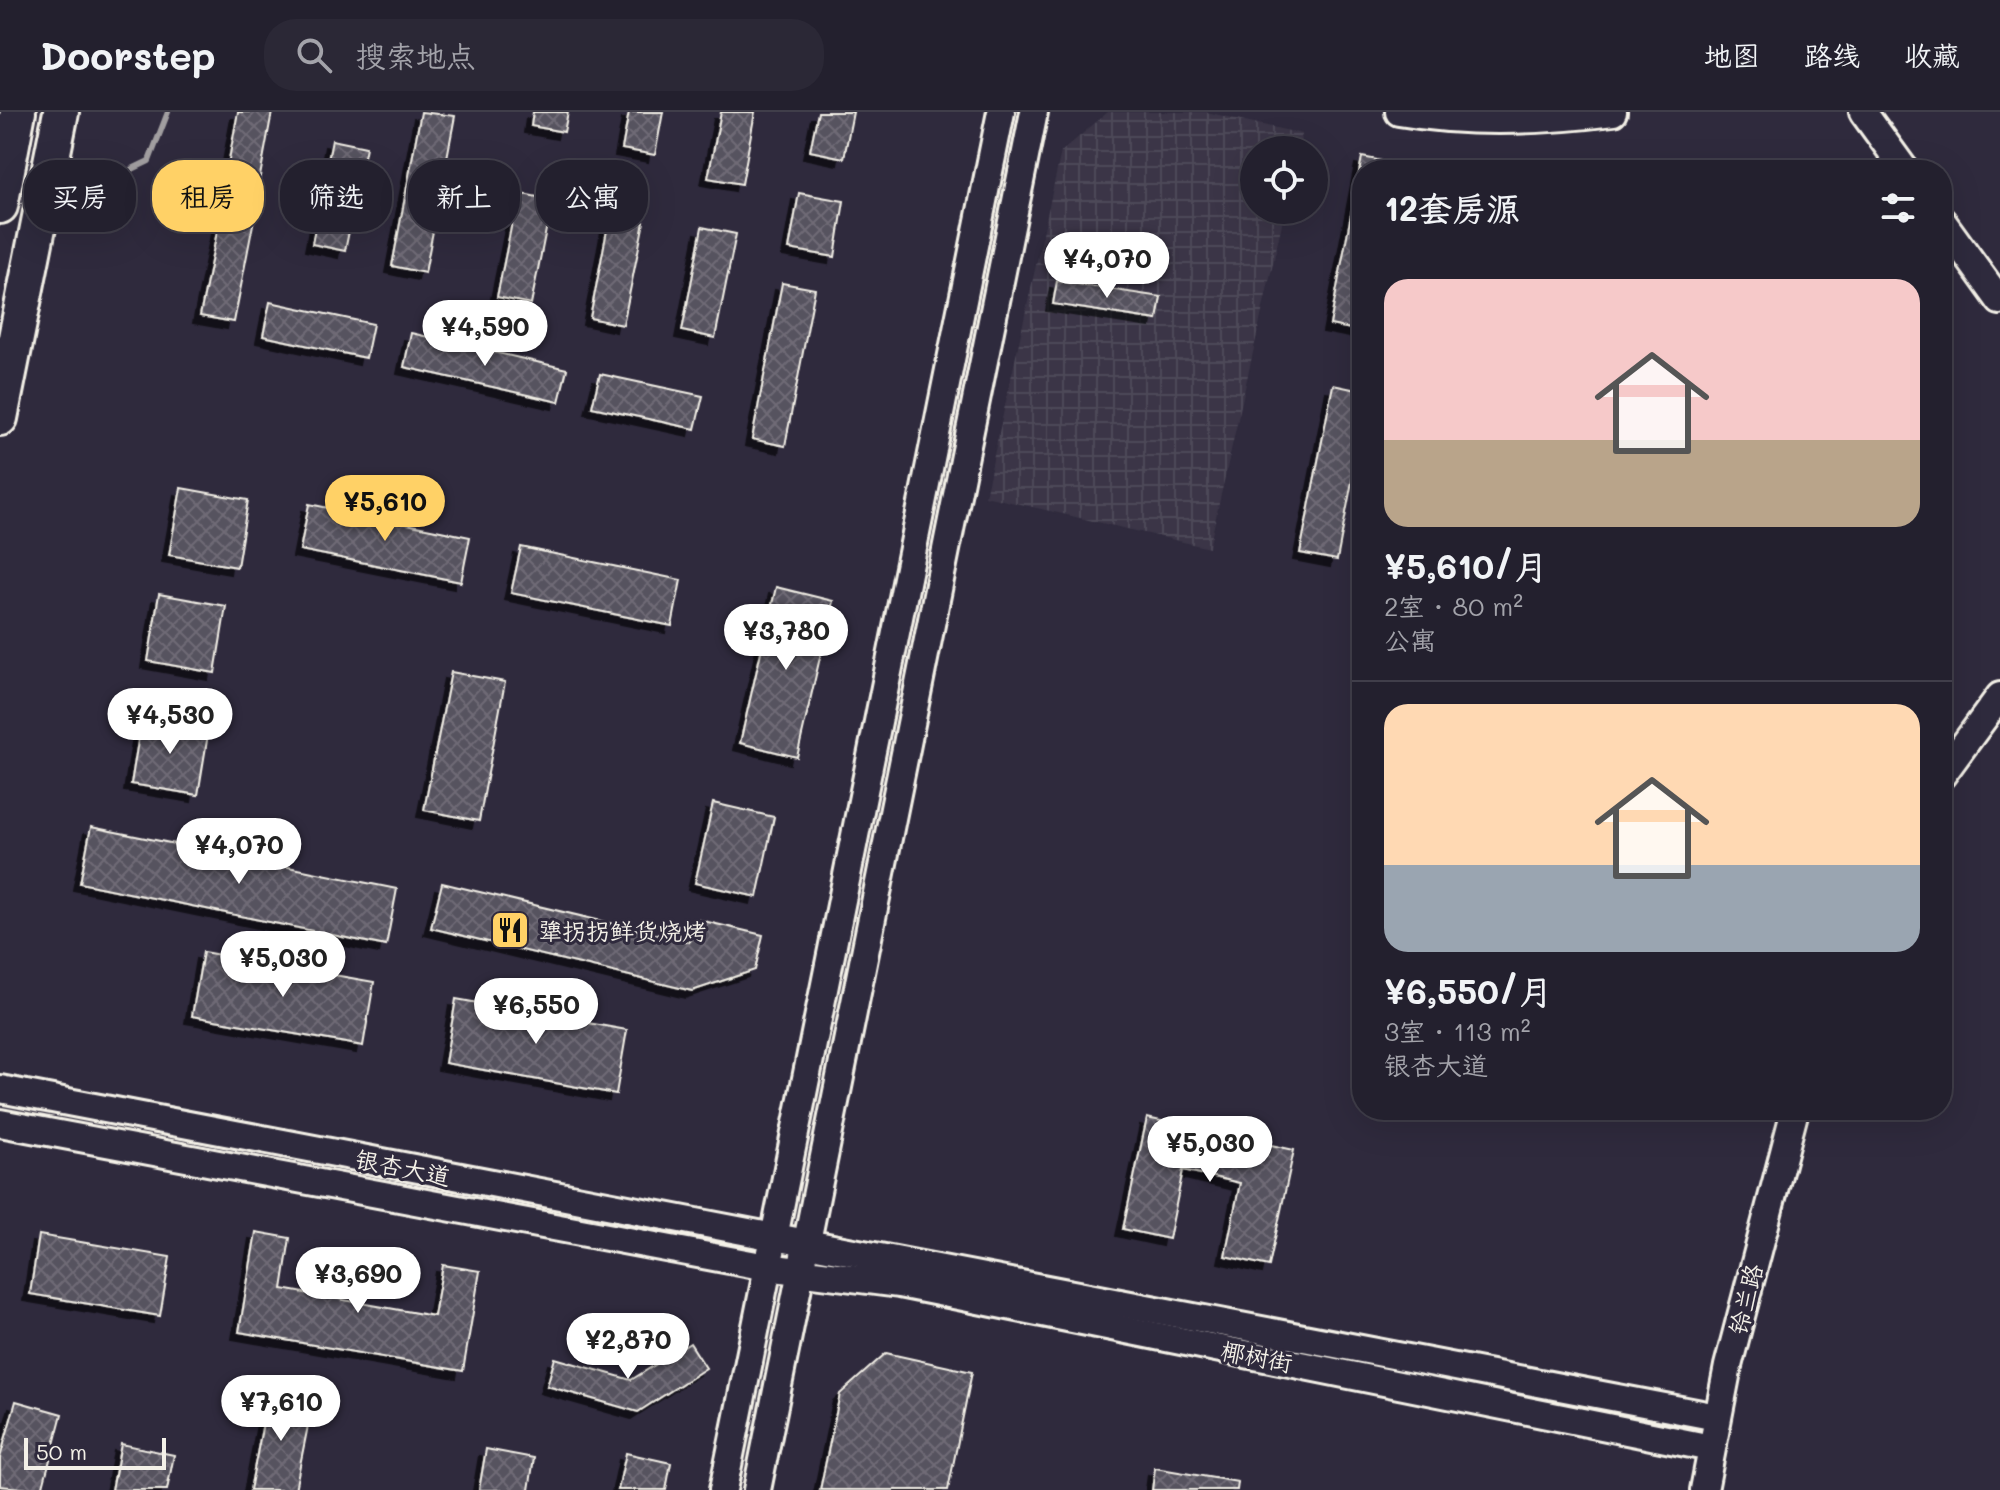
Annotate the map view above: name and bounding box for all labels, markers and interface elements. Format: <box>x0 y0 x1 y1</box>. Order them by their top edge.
search box <box>264 19 824 91</box>
text: Doorstep <box>40 30 216 80</box>
icon: search <box>292 33 336 77</box>
text: 搜索地点 <box>356 35 476 75</box>
text: 地图 <box>1704 37 1760 73</box>
text: 路线 <box>1804 37 1860 73</box>
text: 收藏 <box>1904 37 1960 73</box>
map controls <box>1240 136 1328 224</box>
button: locate <box>1240 136 1328 224</box>
chip: 买房 <box>24 160 136 232</box>
chip: 租房 <box>152 160 264 232</box>
chip: 筛选 <box>280 160 392 232</box>
chip: 新上 <box>408 160 520 232</box>
chip: 公寓 <box>536 160 648 232</box>
text: 12套房源 <box>1384 185 1520 230</box>
icon: filters <box>1876 186 1920 230</box>
pin: ¥4,070 <box>1042 232 1172 300</box>
text: ¥4,070 <box>1062 241 1152 275</box>
pin: ¥4,590 <box>420 300 550 368</box>
text: ¥4,590 <box>440 309 530 343</box>
icon: home <box>1580 331 1724 475</box>
pin: ¥5,610 <box>320 475 450 543</box>
text: ¥5,610 <box>343 484 427 518</box>
text: ¥5,610/月 <box>1384 543 1548 588</box>
text: 2室 · 80 m² <box>1384 589 1523 623</box>
pin: ¥3,780 <box>721 604 851 672</box>
text: ¥3,780 <box>742 613 830 647</box>
text: 公寓 <box>1384 623 1436 657</box>
pin: ¥4,530 <box>105 688 235 756</box>
text: ¥4,530 <box>126 697 215 731</box>
icon: home <box>1580 756 1724 900</box>
pin: ¥4,070 <box>174 818 304 886</box>
text: ¥4,070 <box>194 827 284 861</box>
restaurant icon: 犟拐拐鲜货烧烤 <box>489 909 531 951</box>
place label: 犟拐拐鲜货烧烤 <box>538 915 706 946</box>
pin: ¥5,030 <box>218 931 348 999</box>
text: ¥5,030 <box>238 940 328 974</box>
text: ¥6,550/月 <box>1384 968 1553 1013</box>
pin: ¥6,550 <box>471 978 601 1046</box>
text: ¥6,550 <box>492 987 580 1021</box>
text: 3室 · 113 m² <box>1384 1014 1531 1048</box>
text: 银杏大道 <box>1384 1048 1488 1082</box>
pin: ¥5,030 <box>1145 1116 1275 1184</box>
text: ¥5,030 <box>1165 1125 1255 1159</box>
street label: 银杏大道 <box>353 1143 453 1191</box>
pin: ¥3,690 <box>293 1247 423 1315</box>
text: ¥3,690 <box>314 1256 402 1290</box>
street label: 铃兰路 <box>1721 1260 1769 1338</box>
pin: ¥2,870 <box>563 1313 693 1381</box>
text: ¥2,870 <box>585 1322 671 1356</box>
street label: 椰树街 <box>1219 1334 1295 1378</box>
pin: ¥7,610 <box>216 1375 346 1443</box>
text: ¥7,610 <box>239 1384 323 1418</box>
scale bar <box>24 1434 166 1470</box>
text: 50 m <box>36 1437 87 1466</box>

